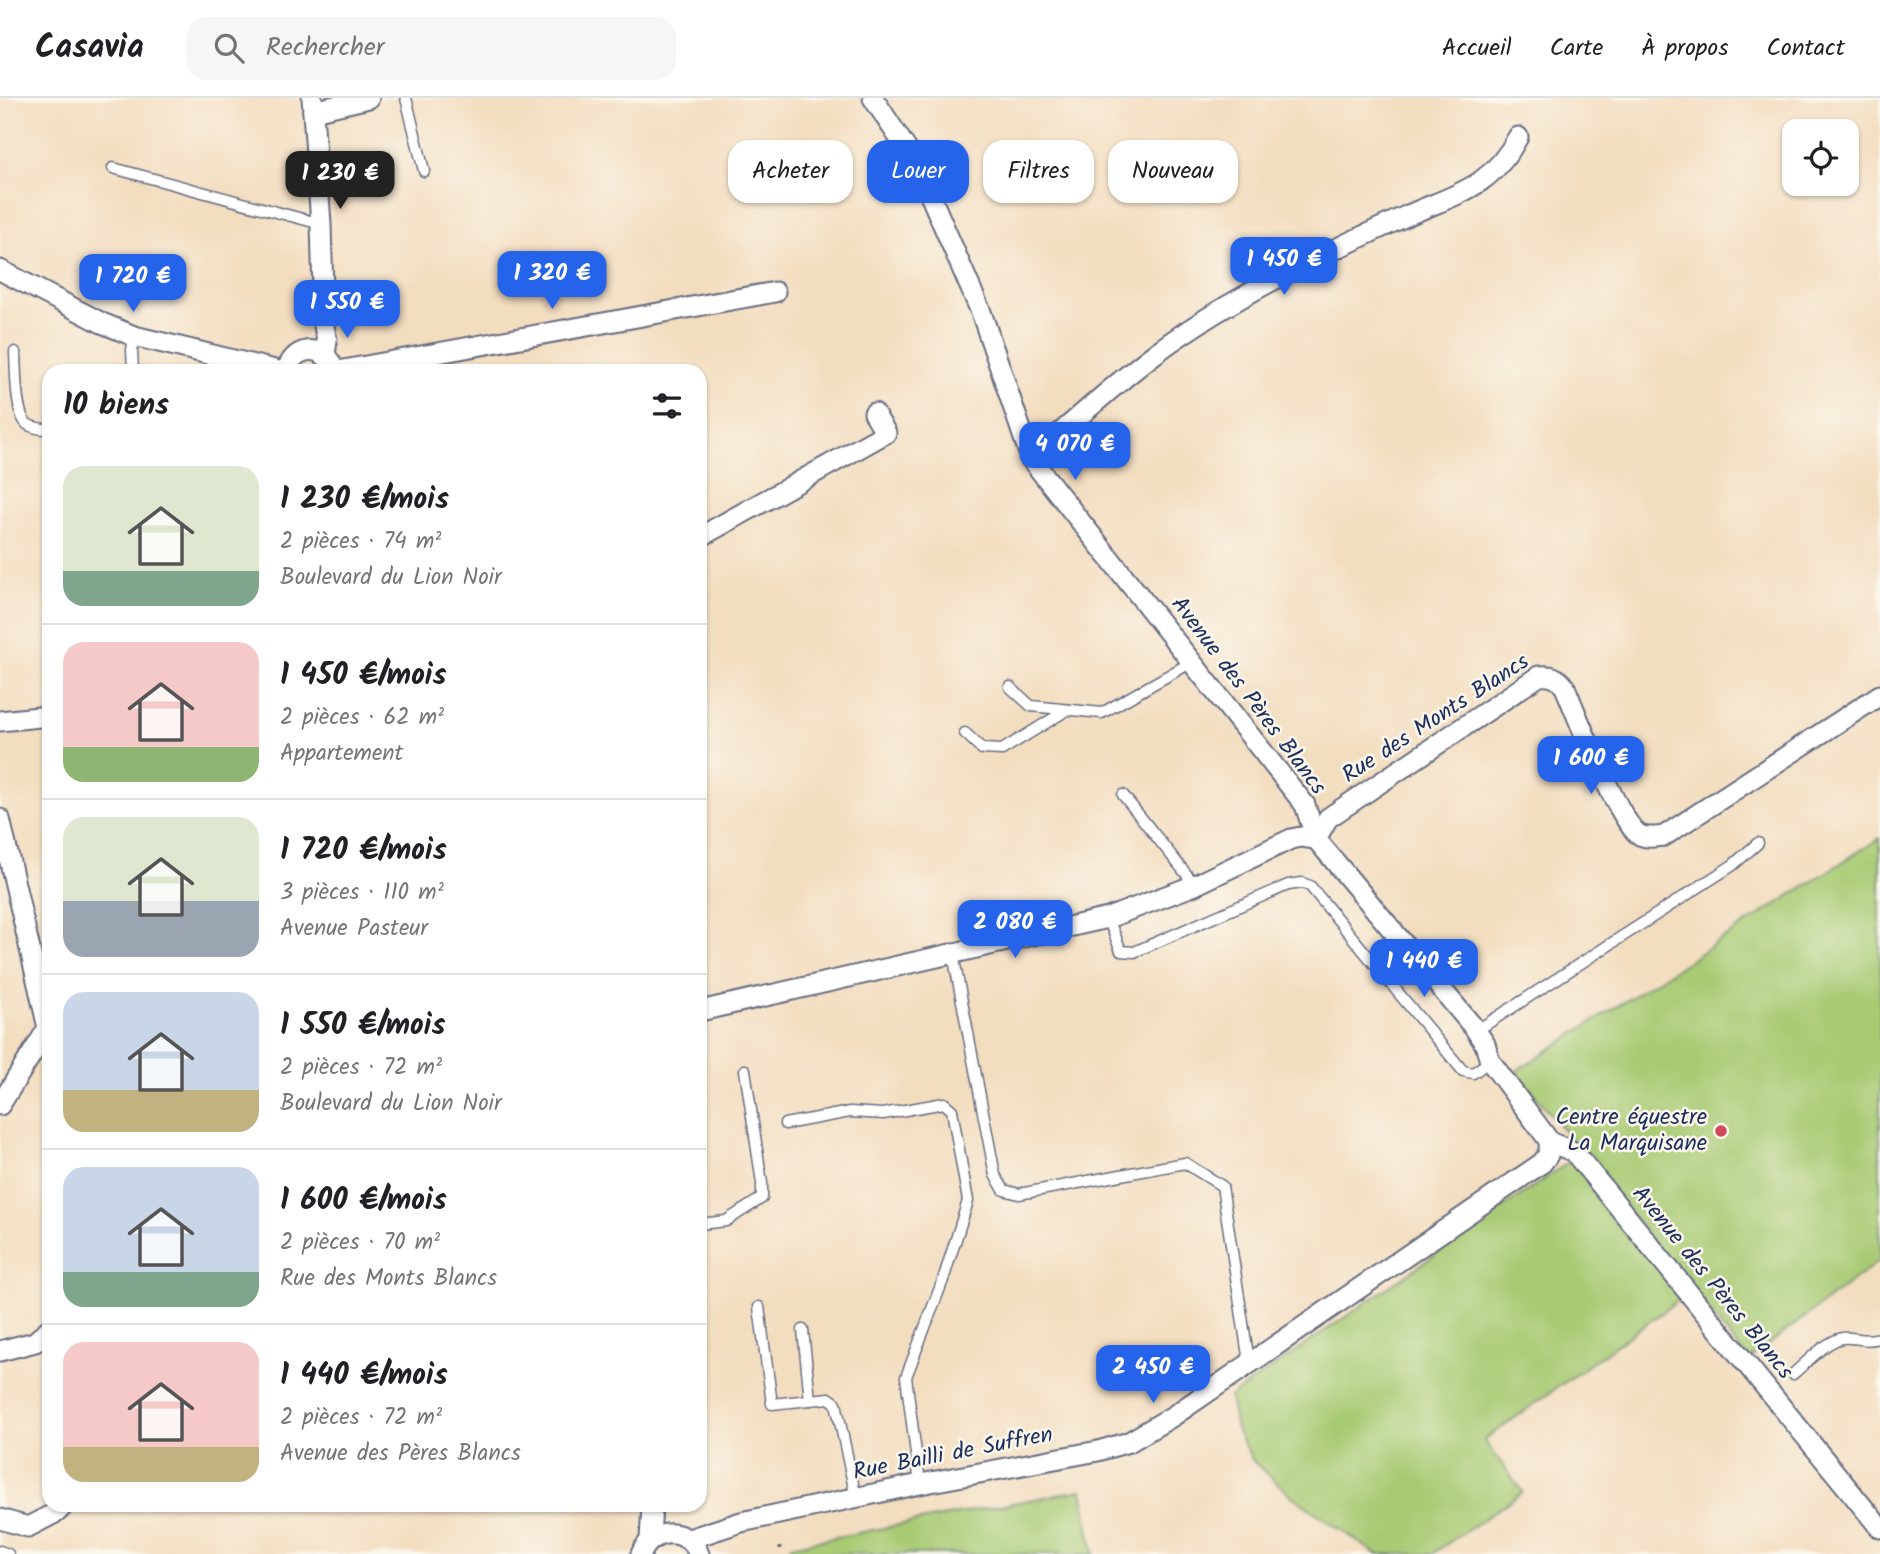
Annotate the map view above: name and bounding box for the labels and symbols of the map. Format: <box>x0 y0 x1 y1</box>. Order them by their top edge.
pin: 1 230 € <box>275 152 405 211</box>
pin: 1 450 € <box>1219 238 1349 297</box>
pin: 1 320 € <box>487 252 617 311</box>
pin: 1 720 € <box>68 254 198 314</box>
pin: 1 550 € <box>282 280 412 340</box>
pin: 4 070 € <box>1010 422 1140 482</box>
street label: Avenue des Pères Blancs <box>1161 589 1335 803</box>
street label: Rue des Monts Blancs <box>1335 645 1537 793</box>
pin: 1 600 € <box>1526 736 1656 796</box>
pin: 2 080 € <box>950 900 1080 960</box>
pin: 1 440 € <box>1359 940 1489 999</box>
place label: Centre équestre La Marquisane <box>1555 1100 1707 1162</box>
marker: Centre équestre La Marquisane <box>1713 1123 1729 1139</box>
street label: Avenue des Pères Blancs <box>1622 1178 1802 1388</box>
pin: 2 450 € <box>1088 1346 1218 1405</box>
street label: Rue Bailli de Suffren <box>850 1417 1056 1491</box>

